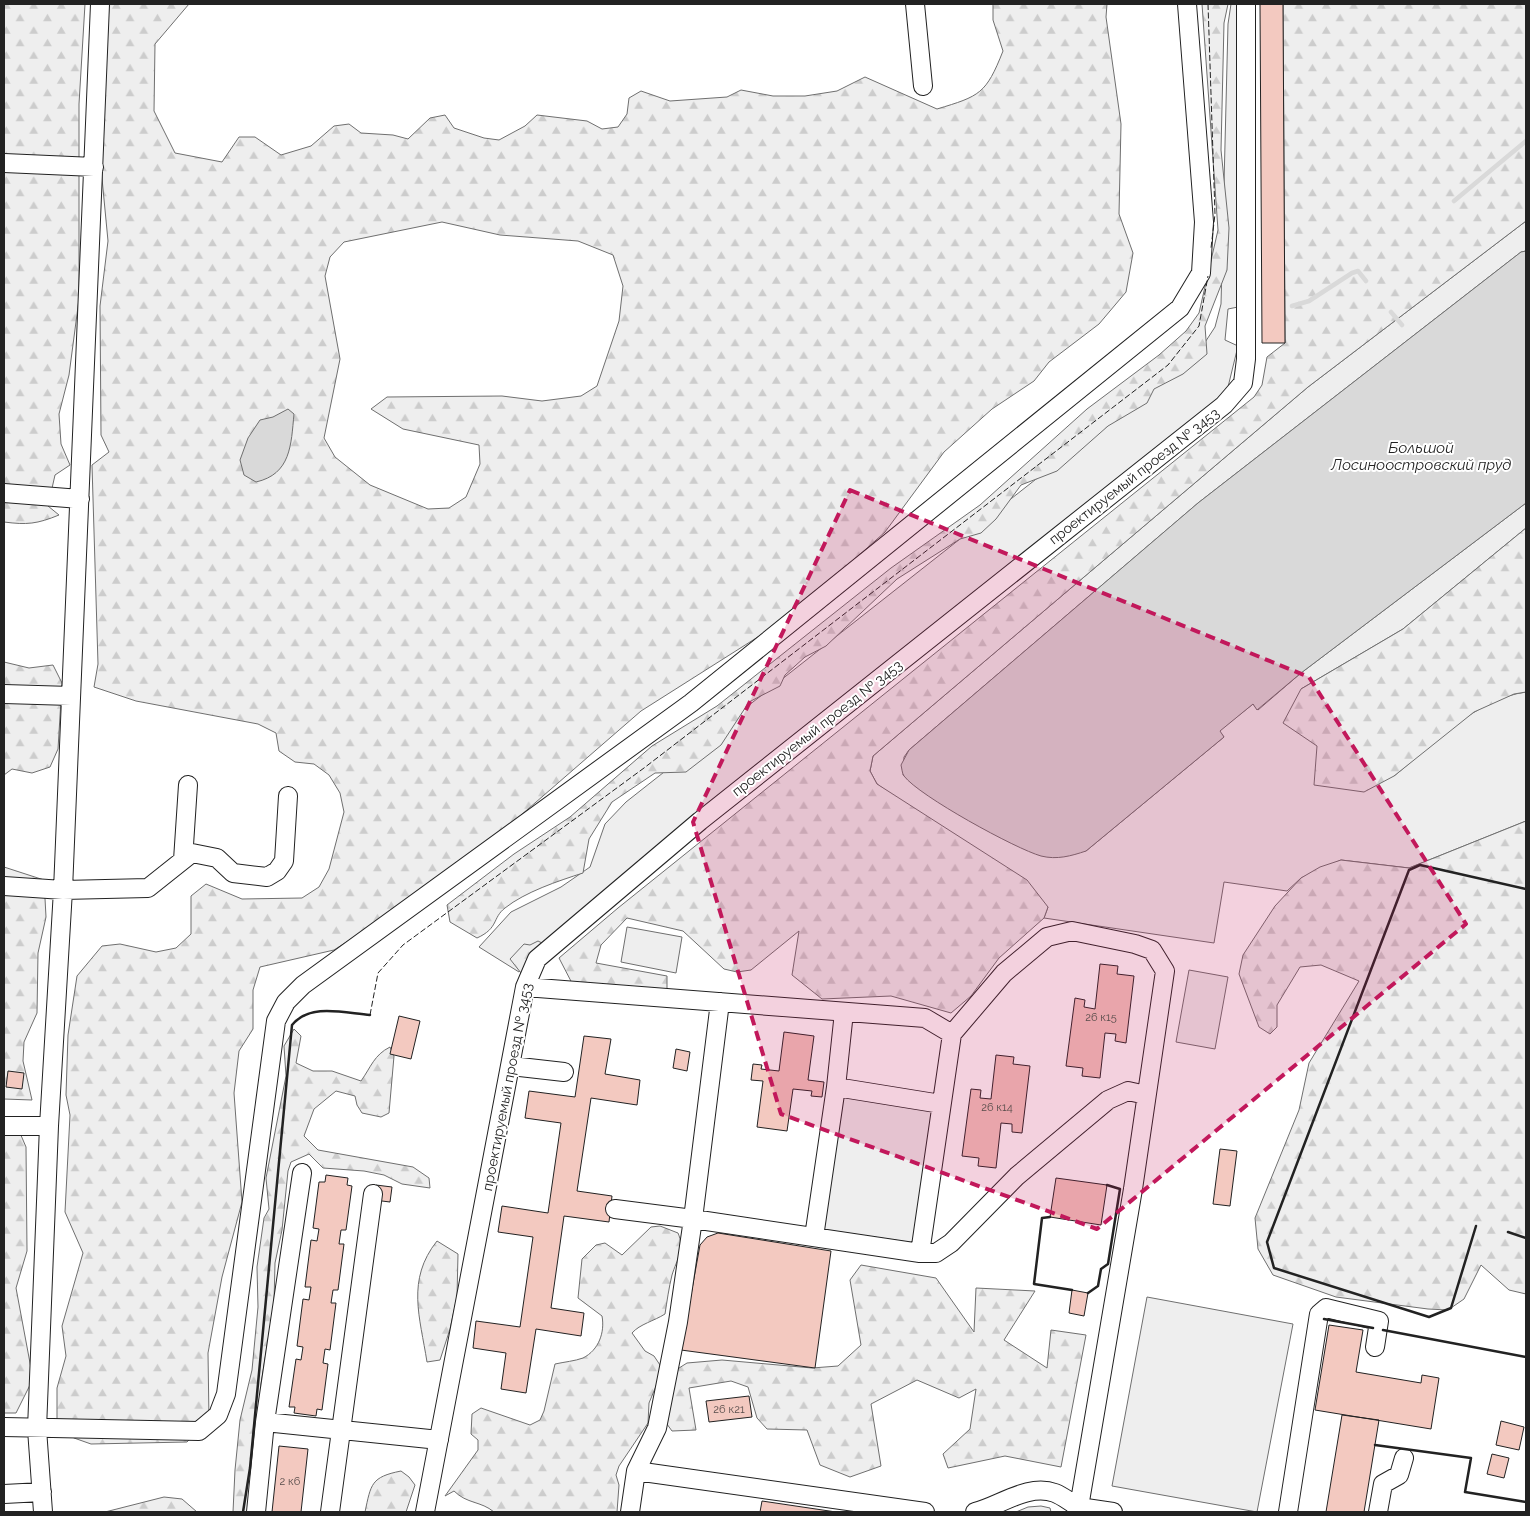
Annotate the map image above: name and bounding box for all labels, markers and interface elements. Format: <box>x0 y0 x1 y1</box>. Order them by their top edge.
street label: проектируемый проезд № 3453 <box>1046 405 1222 547</box>
water label: Большой Лосиноостровский пруд <box>1330 439 1511 474</box>
street label: проектируемый проезд № 3453 <box>729 657 905 799</box>
street label: проектируемый проезд № 3453 <box>479 982 535 1192</box>
house number: 26 к15 <box>1085 1011 1117 1024</box>
house number: 26 к14 <box>981 1101 1013 1114</box>
house number: 26 к21 <box>713 1403 745 1416</box>
house number: 2 к6 <box>280 1475 301 1488</box>

